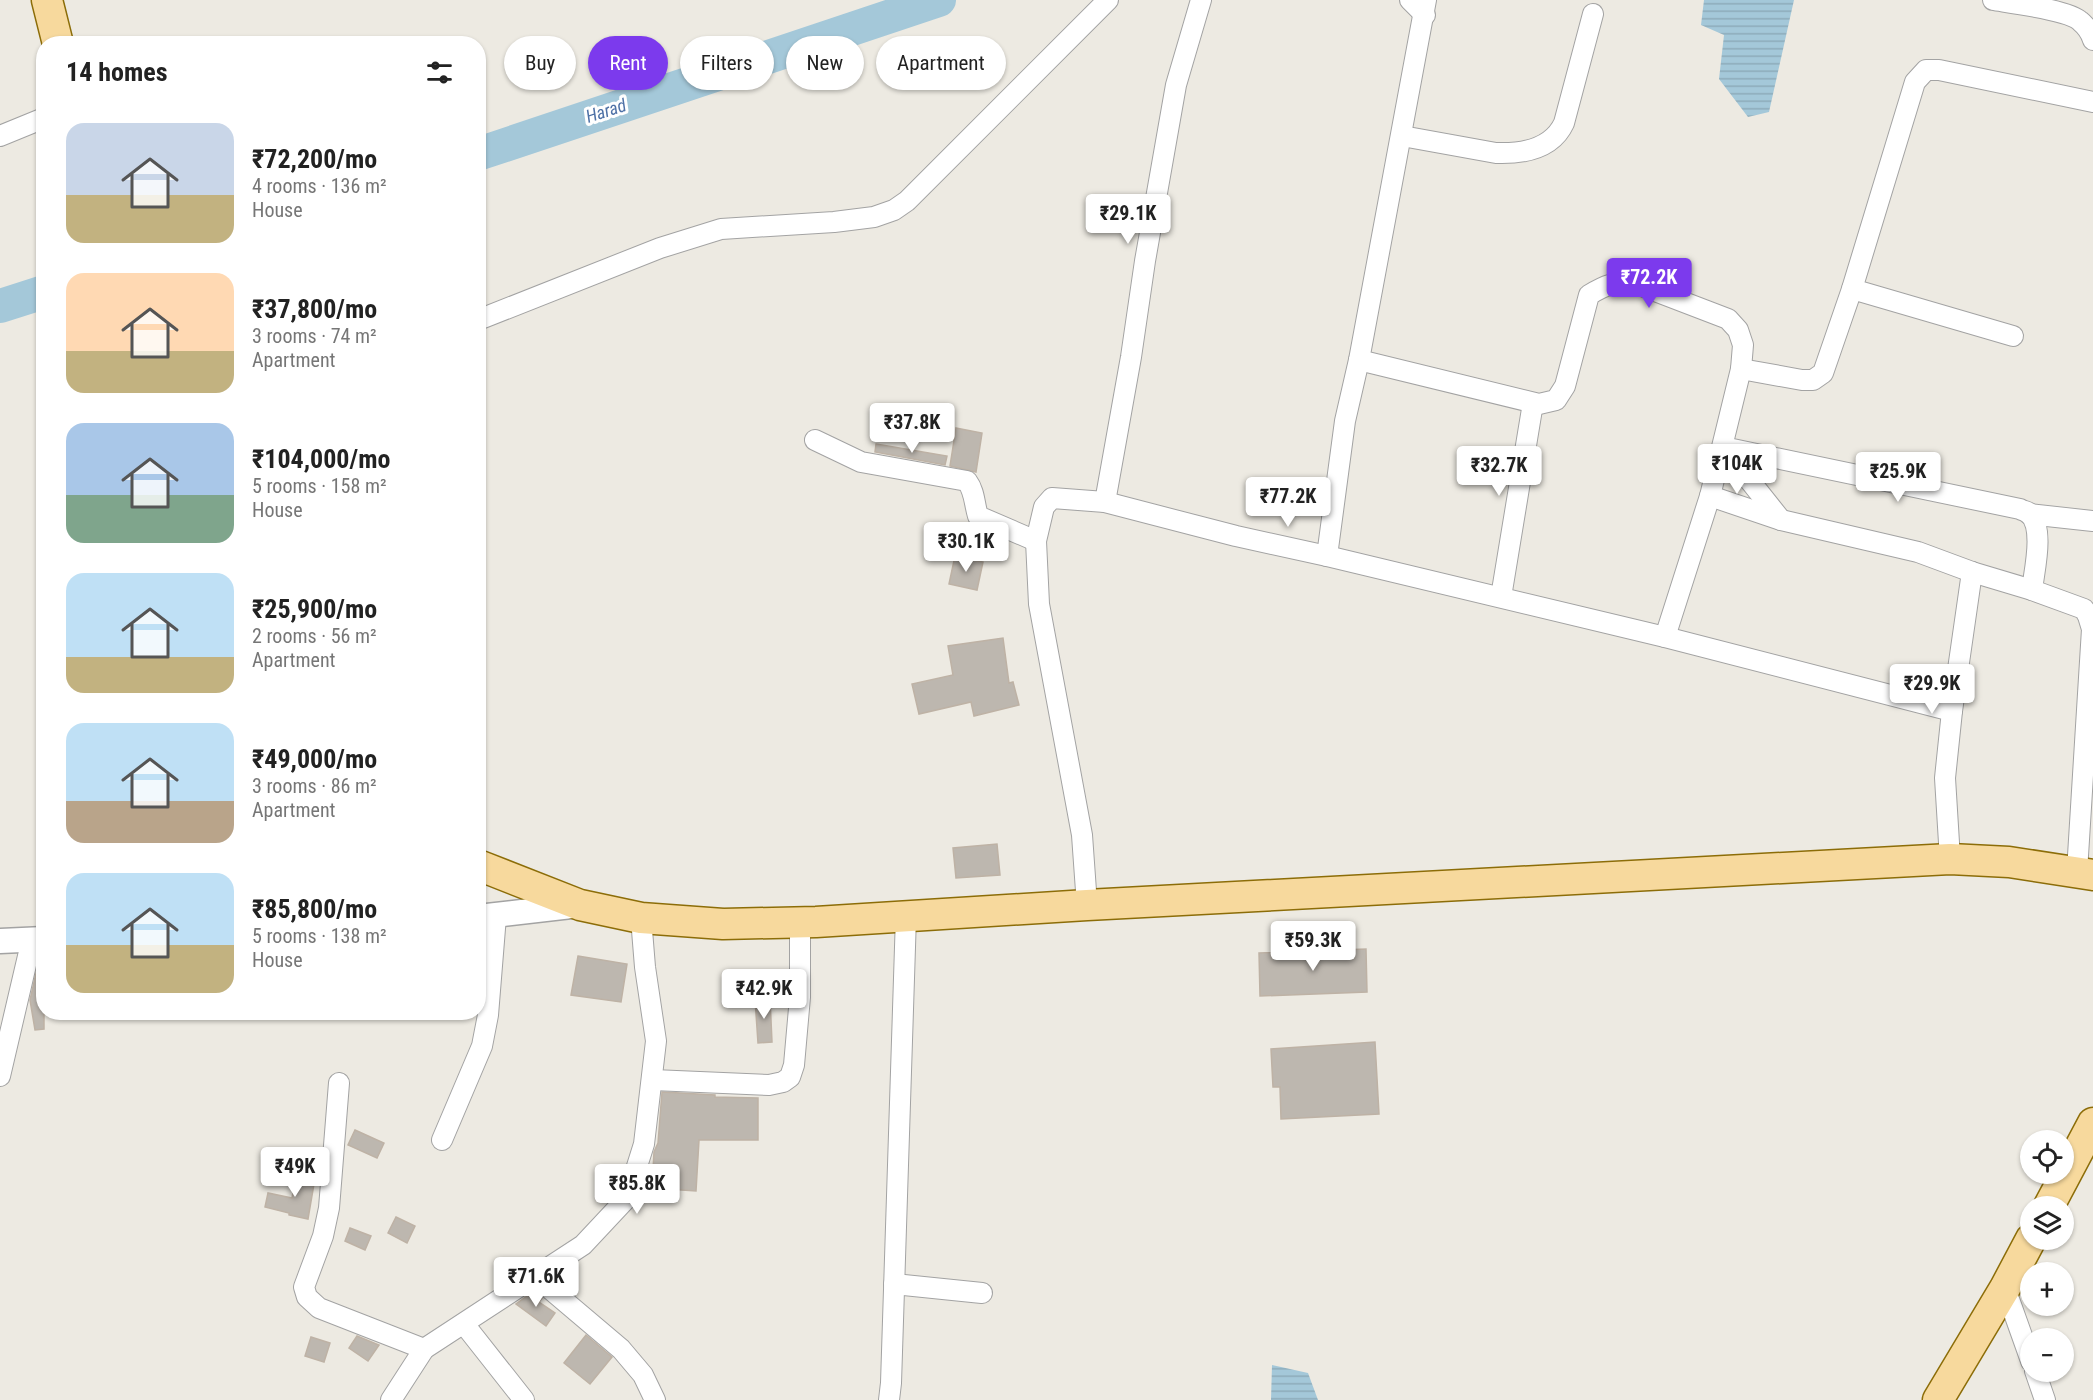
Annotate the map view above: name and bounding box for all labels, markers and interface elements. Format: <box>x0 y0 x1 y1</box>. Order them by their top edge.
chip: Buy <box>504 36 576 90</box>
chip: Rent <box>588 36 668 90</box>
chip: Filters <box>680 36 774 90</box>
chip: New <box>786 36 864 90</box>
chip: Apartment <box>876 36 1006 90</box>
icon: filters <box>423 56 456 89</box>
text: 14 homes <box>66 57 168 87</box>
water label: Harad <box>583 94 629 127</box>
text: ₹72,200/mo <box>252 144 377 174</box>
icon: home <box>114 147 186 219</box>
text: 4 rooms · 136 m² <box>252 174 387 198</box>
pin: ₹29.1K <box>1079 194 1177 245</box>
text: House <box>252 198 303 222</box>
text: ₹29.1K <box>1100 201 1156 225</box>
pin: ₹72.2K <box>1600 258 1698 309</box>
text: ₹72.2K <box>1621 265 1677 289</box>
text: ₹37,800/mo <box>252 294 377 324</box>
icon: home <box>114 297 186 369</box>
text: 3 rooms · 74 m² <box>252 324 377 348</box>
text: Apartment <box>252 348 336 372</box>
pin: ₹37.8K <box>863 403 961 454</box>
text: ₹37.8K <box>884 410 940 434</box>
text: ₹104,000/mo <box>252 444 390 474</box>
pin: ₹104K <box>1695 444 1779 495</box>
pin: ₹32.7K <box>1450 446 1548 497</box>
icon: home <box>114 447 186 519</box>
text: ₹104K <box>1712 451 1762 475</box>
pin: ₹25.9K <box>1849 452 1947 503</box>
text: ₹32.7K <box>1471 453 1527 477</box>
text: ₹25.9K <box>1870 459 1926 483</box>
text: 5 rooms · 158 m² <box>252 474 387 498</box>
pin: ₹77.2K <box>1239 477 1337 528</box>
text: ₹77.2K <box>1260 484 1316 508</box>
text: House <box>252 498 303 522</box>
pin: ₹30.1K <box>917 522 1015 573</box>
text: ₹30.1K <box>938 529 994 553</box>
text: ₹25,900/mo <box>252 594 377 624</box>
icon: home <box>114 597 186 669</box>
text: 2 rooms · 56 m² <box>252 624 377 648</box>
text: Apartment <box>252 648 336 672</box>
pin: ₹29.9K <box>1883 664 1981 715</box>
text: ₹29.9K <box>1904 671 1960 695</box>
text: ₹49,000/mo <box>252 744 377 774</box>
icon: home <box>114 747 186 819</box>
text: 3 rooms · 86 m² <box>252 774 377 798</box>
text: Apartment <box>252 798 336 822</box>
text: ₹85,800/mo <box>252 894 377 924</box>
icon: home <box>114 897 186 969</box>
pin: ₹59.3K <box>1264 921 1362 972</box>
text: 5 rooms · 138 m² <box>252 924 387 948</box>
text: ₹59.3K <box>1285 928 1341 952</box>
text: House <box>252 948 303 972</box>
pin: ₹42.9K <box>715 969 813 1020</box>
text: ₹42.9K <box>736 976 792 1000</box>
map controls <box>2020 1130 2074 1382</box>
button: locate <box>2020 1130 2074 1184</box>
pin: ₹49K <box>259 1147 331 1198</box>
text: ₹49K <box>275 1154 315 1178</box>
pin: ₹85.8K <box>588 1164 686 1215</box>
text: ₹85.8K <box>609 1171 665 1195</box>
button: layers <box>2020 1196 2074 1250</box>
pin: ₹71.6K <box>487 1257 585 1308</box>
button: + <box>2020 1262 2074 1316</box>
text: ₹71.6K <box>508 1264 564 1288</box>
button: − <box>2020 1328 2074 1382</box>

